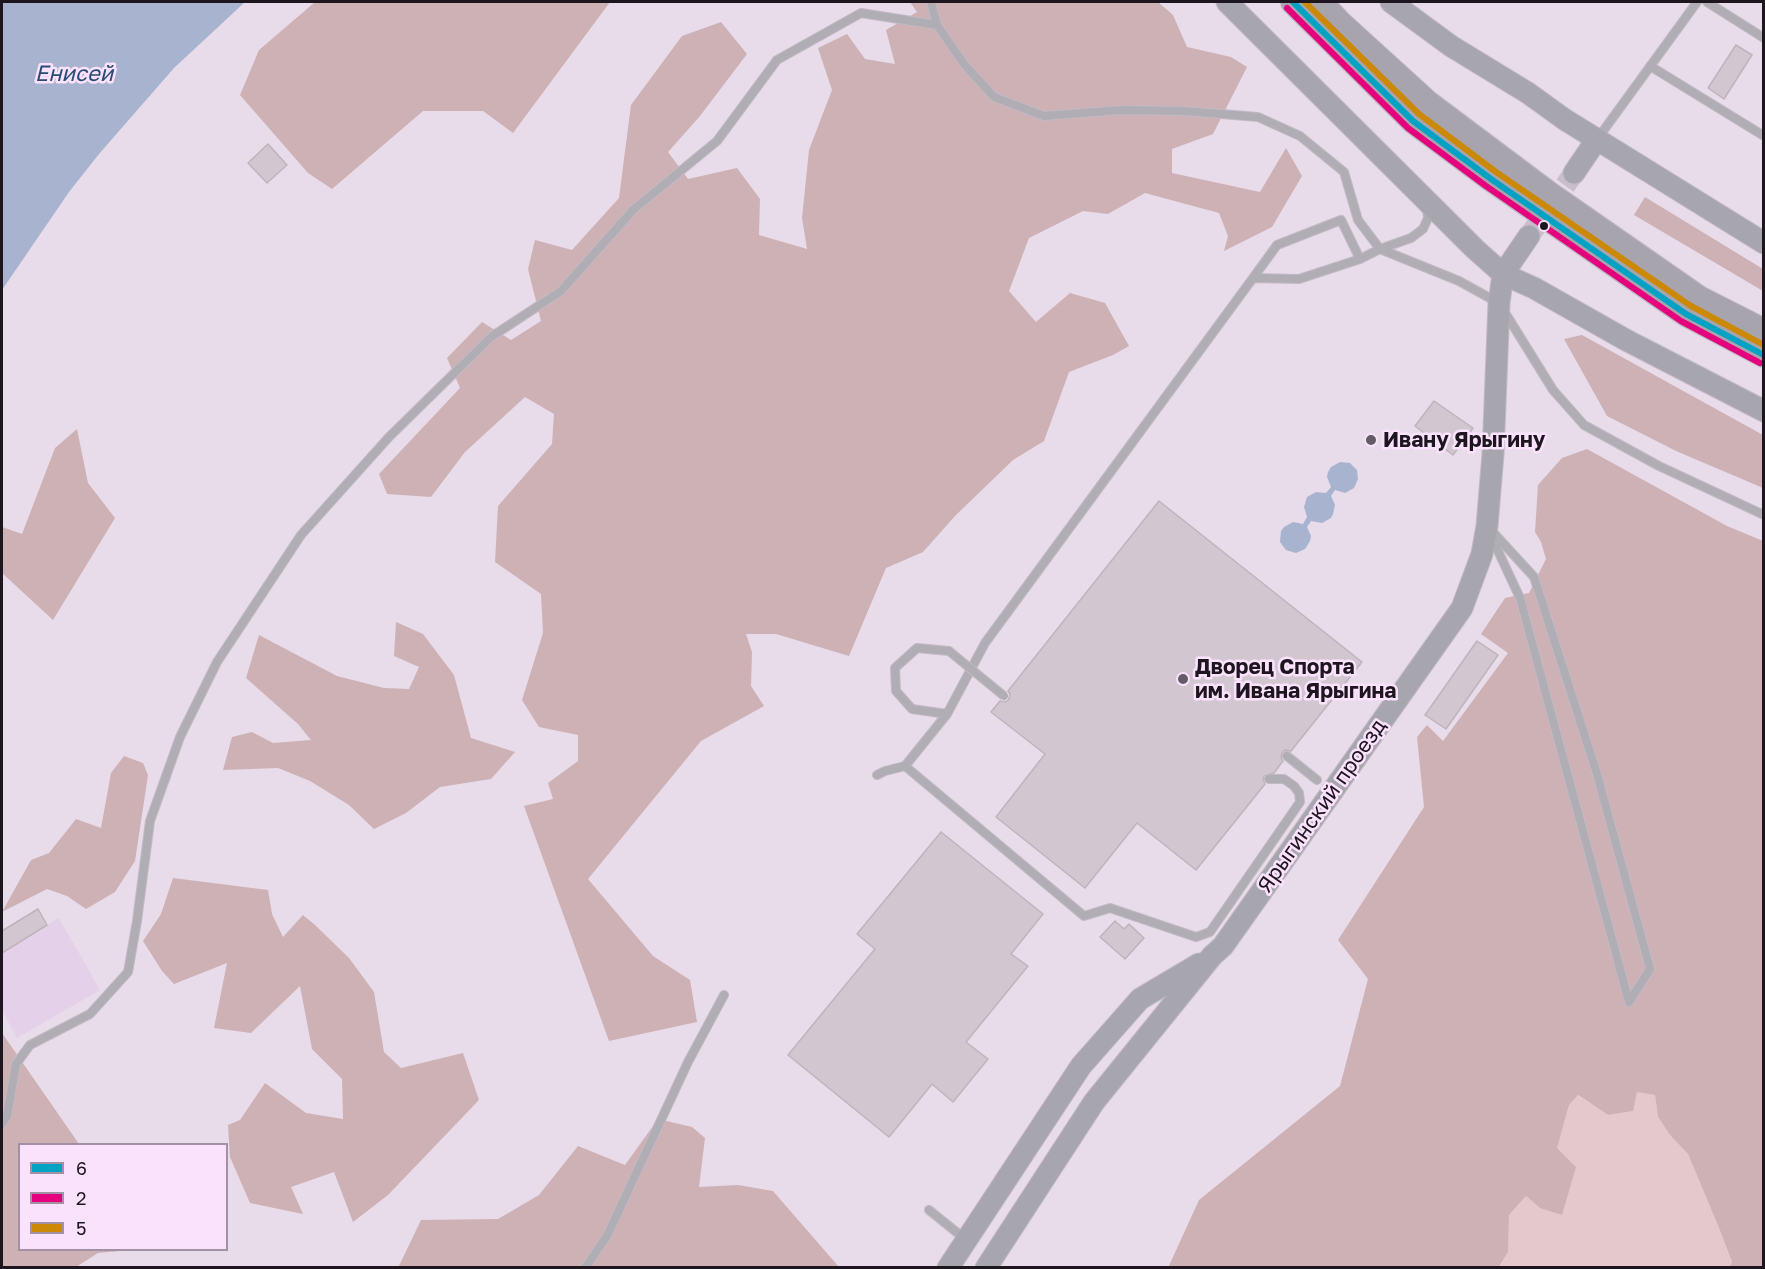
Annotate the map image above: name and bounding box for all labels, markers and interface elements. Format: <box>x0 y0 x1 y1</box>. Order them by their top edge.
water label: Енисей <box>35 61 113 87</box>
unlabelled marker <box>1538 220 1550 232</box>
place label: Ивану Ярыгину <box>1383 427 1545 453</box>
marker: Ивану Ярыгину <box>1364 433 1378 447</box>
place label: Дворец Спорта им. Ивана Ярыгина <box>1195 654 1396 704</box>
marker: Дворец Спорта им. Ивана Ярыгина <box>1176 672 1190 686</box>
street label: Ярыгинский проезд <box>1253 714 1391 898</box>
legend <box>18 1143 228 1251</box>
text: 6 <box>76 1157 87 1179</box>
text: 2 <box>76 1187 86 1209</box>
text: 5 <box>76 1217 86 1239</box>

